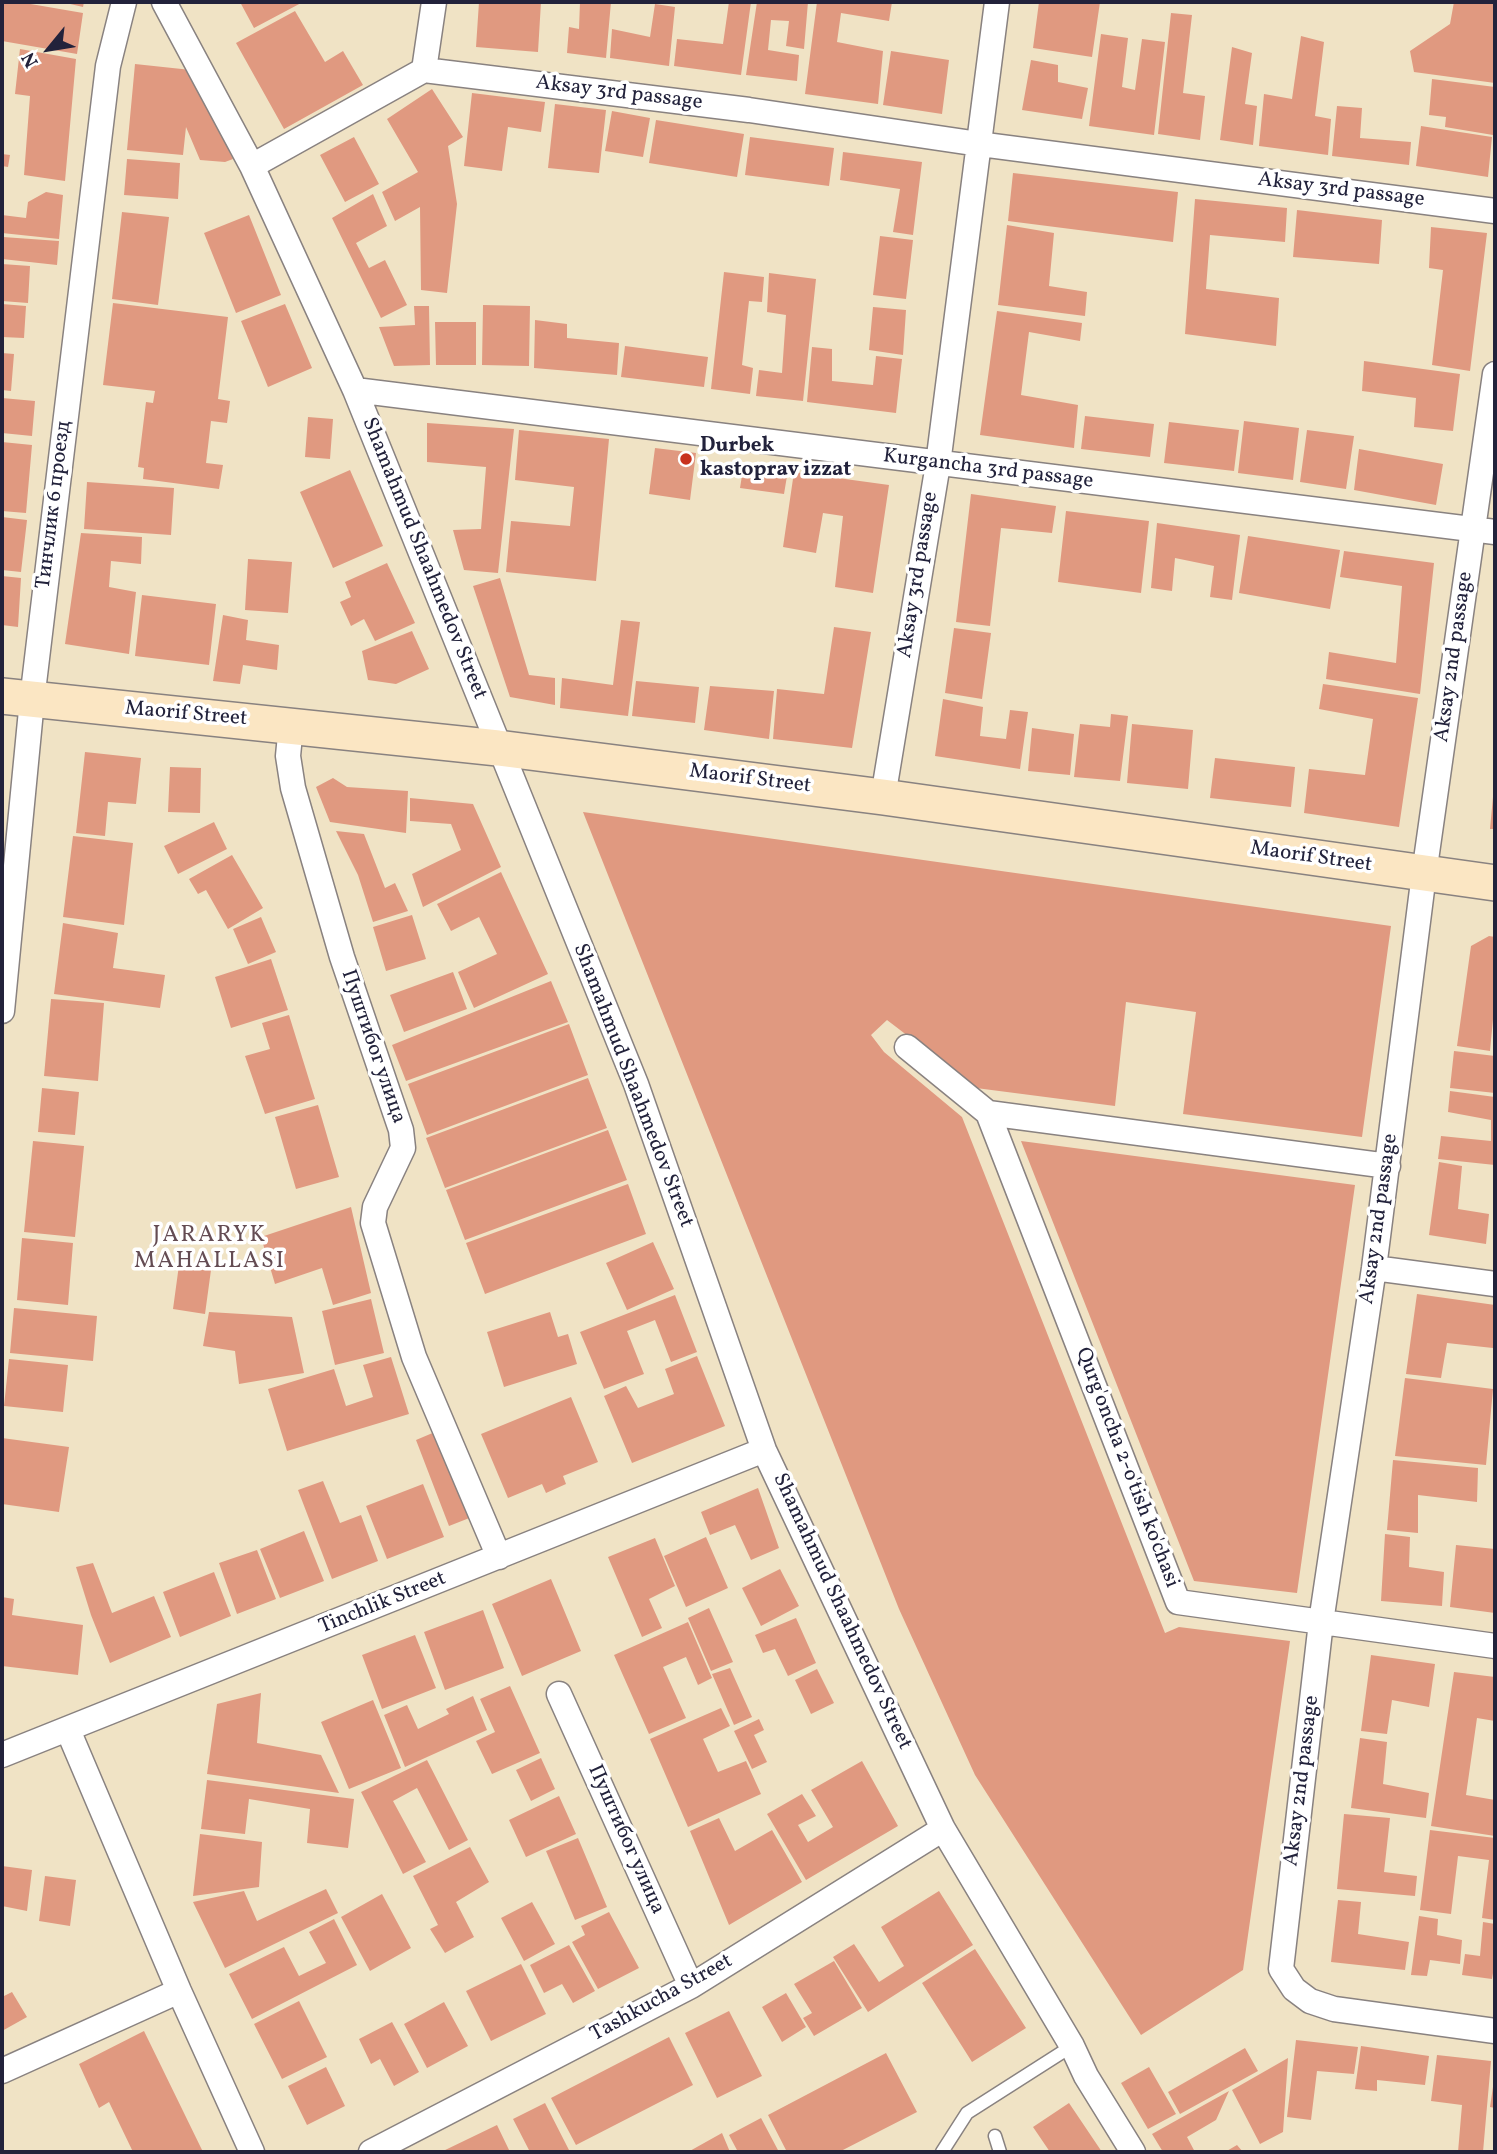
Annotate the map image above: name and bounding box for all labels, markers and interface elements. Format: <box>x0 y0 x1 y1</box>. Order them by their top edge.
north arrow <box>14 14 84 84</box>
text: N <box>16 47 46 72</box>
street label: Aksay 3rd passage <box>534 71 704 117</box>
street label: Aksay 3rd passage <box>1256 168 1426 214</box>
street label: Shamahmud Shaahmedov Street <box>355 414 491 704</box>
street label: Тинчлик 6 проезд <box>32 420 78 590</box>
place label: Durbek kastoprav izzat <box>700 434 851 484</box>
street label: Kurgancha 3rd passage <box>881 445 1095 495</box>
marker: Durbek kastoprav izzat <box>678 451 694 467</box>
street label: Aksay 3rd passage <box>893 490 945 660</box>
street label: Aksay 2nd passage <box>1431 570 1479 744</box>
street label: Maorif Street <box>124 697 248 733</box>
street label: Maorif Street <box>688 760 812 800</box>
street label: Maorif Street <box>1248 837 1374 879</box>
street label: Shamahmud Shaahmedov Street <box>566 941 698 1231</box>
street label: Пуштибог улица <box>334 967 410 1127</box>
street label: Aksay 2nd passage <box>1356 1132 1404 1306</box>
district label: JARARYK MAHALLASI <box>135 1223 285 1277</box>
street label: Qurg'oncha 2-o'tish ko'chasi <box>1068 1344 1184 1592</box>
street label: Shamahmud Shaahmedov Street <box>766 1470 916 1754</box>
street label: Tinchlik Street <box>316 1567 450 1641</box>
street label: Aksay 2nd passage <box>1280 1694 1326 1868</box>
street label: Пуштибог улица <box>581 1761 669 1919</box>
street label: Tаshkucha Street <box>587 1950 737 2048</box>

